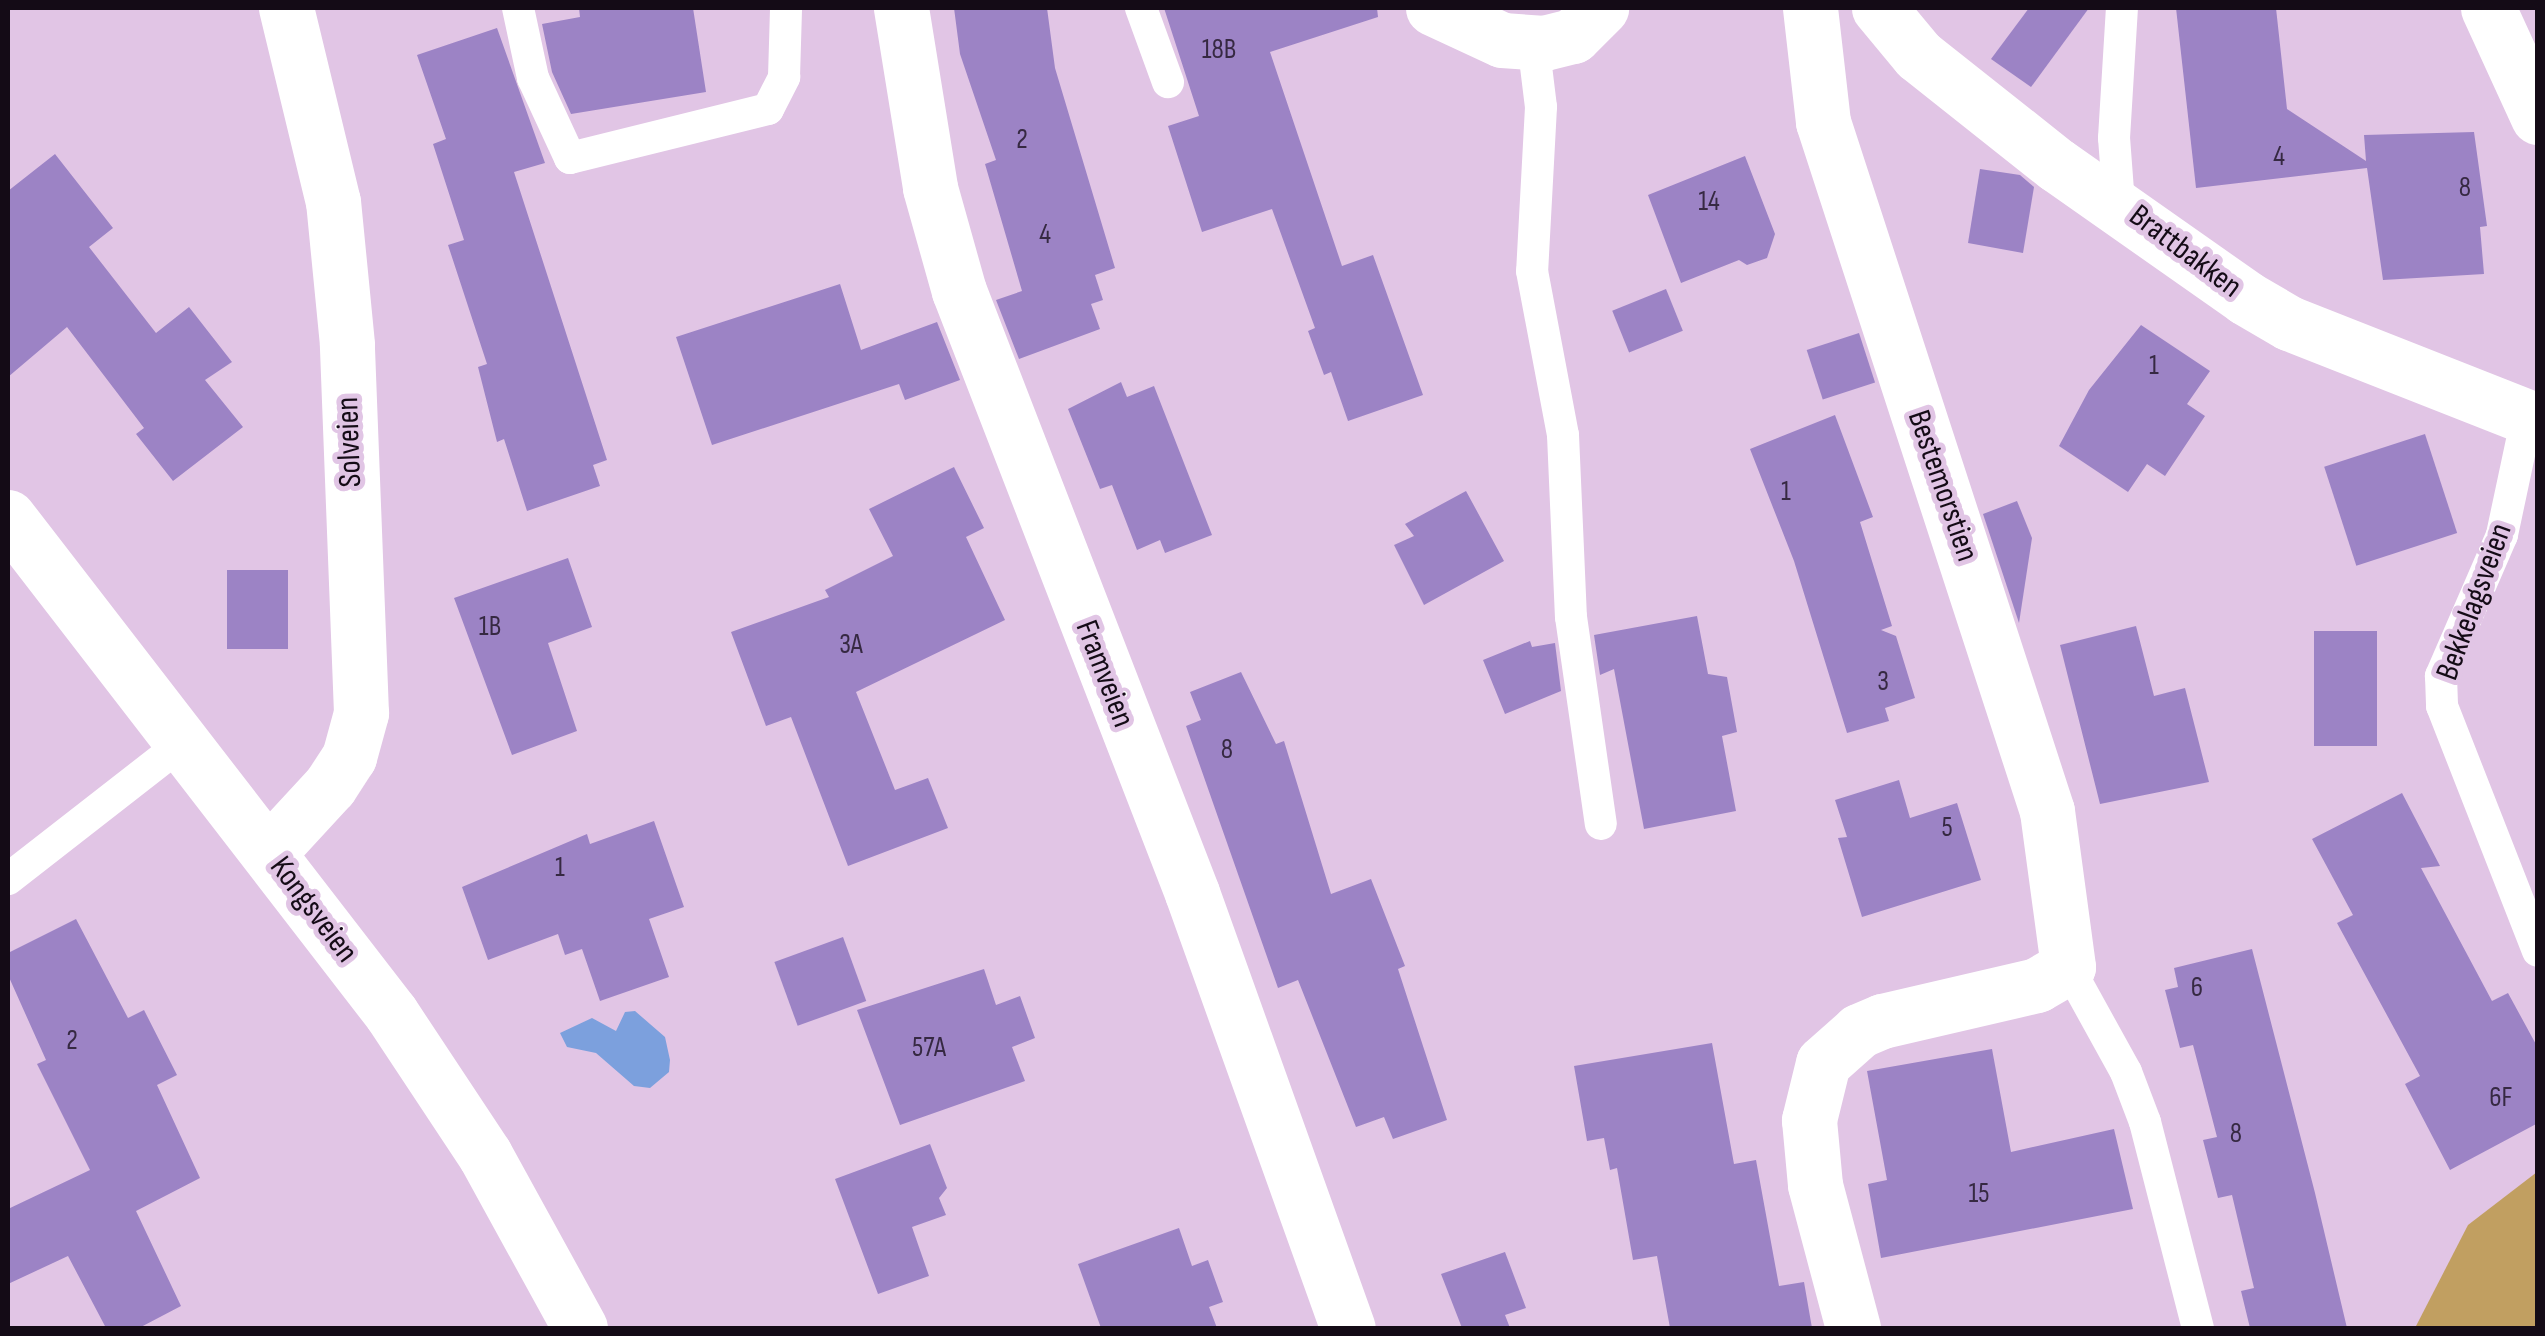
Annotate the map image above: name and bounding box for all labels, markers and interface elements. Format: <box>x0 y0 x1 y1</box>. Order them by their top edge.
house number: 18B <box>1202 33 1236 67</box>
house number: 2 <box>1016 123 1028 157</box>
house number: 4 <box>2273 140 2285 174</box>
house number: 8 <box>2459 171 2471 205</box>
house number: 14 <box>1698 185 1720 219</box>
street label: Brattbakken <box>2121 197 2249 307</box>
house number: 4 <box>1039 218 1051 252</box>
house number: 1 <box>2149 349 2159 383</box>
street label: Solveien <box>329 396 371 488</box>
street label: Bestemorstien <box>1898 405 1986 567</box>
house number: 1 <box>1781 475 1791 509</box>
street label: Bekkelagsveien <box>2429 518 2521 686</box>
house number: 1B <box>479 610 501 644</box>
street label: Framveien <box>1066 615 1142 733</box>
house number: 3A <box>839 628 863 662</box>
house number: 3 <box>1877 665 1889 699</box>
house number: 8 <box>1221 733 1233 767</box>
house number: 5 <box>1941 811 1953 845</box>
street label: Kongsveien <box>261 850 365 970</box>
house number: 1 <box>555 851 565 885</box>
house number: 6 <box>2191 971 2203 1005</box>
house number: 2 <box>66 1024 78 1058</box>
house number: 57A <box>912 1031 946 1065</box>
house number: 6F <box>2489 1081 2513 1115</box>
house number: 8 <box>2230 1117 2242 1151</box>
house number: 15 <box>1968 1177 1990 1211</box>

